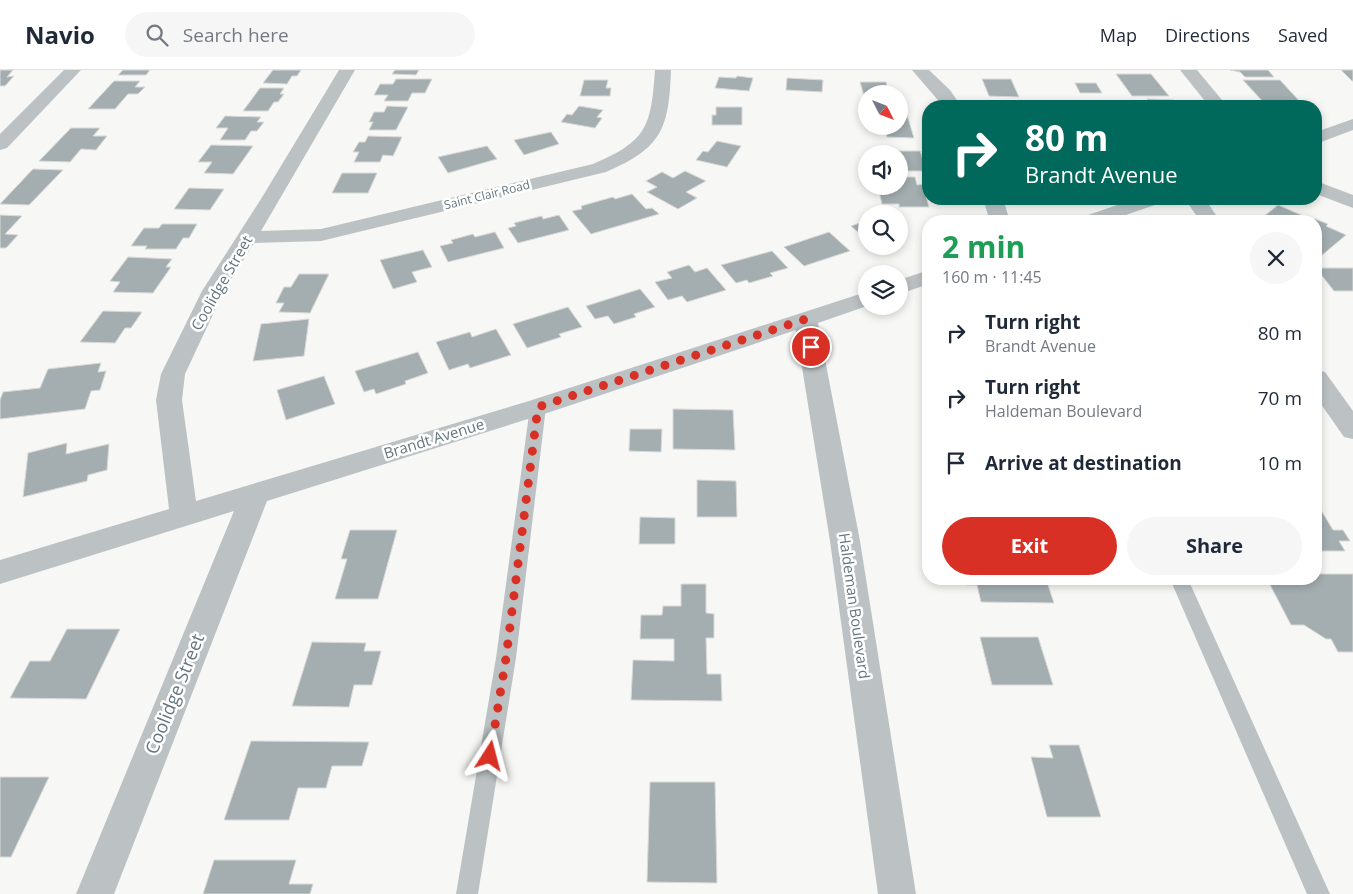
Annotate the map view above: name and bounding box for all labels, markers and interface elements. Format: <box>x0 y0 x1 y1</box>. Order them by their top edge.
search box <box>125 12 475 57</box>
text: Navio <box>25 18 95 51</box>
icon: search <box>143 21 171 49</box>
text: Search here <box>183 22 289 48</box>
text: Map <box>1100 23 1137 47</box>
text: Directions <box>1165 23 1250 47</box>
text: Saved <box>1278 23 1328 47</box>
north arrow <box>858 85 908 135</box>
map controls <box>858 85 908 315</box>
text: 80 m <box>1025 114 1108 161</box>
icon: right <box>942 120 1007 185</box>
button: sound <box>858 145 908 195</box>
text: Brandt Avenue <box>1025 159 1178 189</box>
street label: Saint Clair Road <box>442 176 532 213</box>
button: search <box>858 205 908 255</box>
text: 2 min <box>942 226 1025 267</box>
street label: Coolidge Street <box>186 231 256 334</box>
button: close <box>1250 232 1302 284</box>
button: layers <box>858 265 908 315</box>
text: 160 m · 11:45 <box>942 266 1042 288</box>
text: Turn right <box>985 309 1080 335</box>
icon: right <box>942 319 970 347</box>
text: 80 m <box>1258 320 1302 346</box>
pin <box>790 326 832 368</box>
icon: arrive <box>797 333 825 361</box>
text: Brandt Avenue <box>985 335 1096 357</box>
text: Turn right <box>985 374 1080 400</box>
icon: right <box>942 384 970 412</box>
text: 70 m <box>1258 385 1302 411</box>
text: Haldeman Boulevard <box>985 400 1142 422</box>
street label: Brandt Avenue <box>381 413 486 463</box>
icon: arrive <box>942 449 970 477</box>
text: Arrive at destination <box>985 450 1182 476</box>
text: 10 m <box>1258 450 1302 476</box>
button: Exit <box>942 517 1117 575</box>
button: Share <box>1127 517 1302 575</box>
street label: Haldeman Boulevard <box>835 532 875 680</box>
street label: Coolidge Street <box>139 630 209 757</box>
position arrow <box>463 729 515 781</box>

